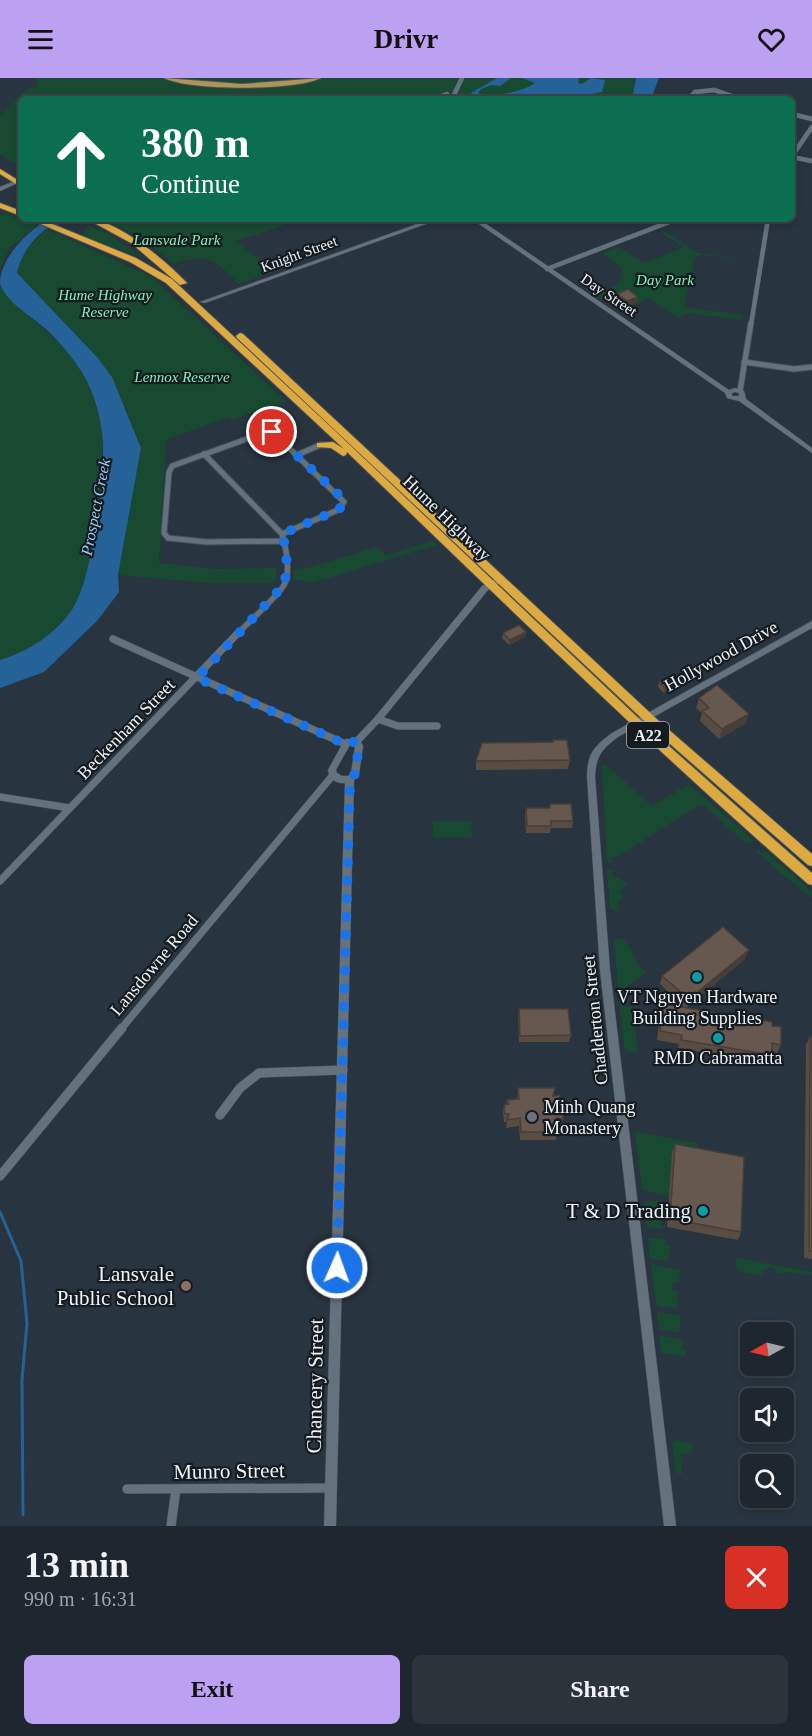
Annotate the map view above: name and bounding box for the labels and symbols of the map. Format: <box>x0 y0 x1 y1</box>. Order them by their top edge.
park label: Lansvale Park <box>132 232 221 248</box>
street label: Knight Street <box>258 232 340 275</box>
street label: Day Street <box>578 271 641 320</box>
park label: Day Park <box>635 272 694 288</box>
park label: Hume Highway Reserve <box>57 287 152 320</box>
park label: Lennox Reserve <box>133 369 230 385</box>
pin <box>246 406 297 457</box>
water label: Prospect Creek <box>78 457 114 558</box>
street label: Hume Highway <box>399 471 495 565</box>
street label: Hollywood Drive <box>661 617 781 695</box>
street label: Beckenham Street <box>73 675 179 783</box>
road number: A22 <box>627 722 669 748</box>
street label: Lansdowne Road <box>106 911 202 1019</box>
street label: Chadderton Street <box>578 954 612 1086</box>
marker: VT Nguyen Hardware Building Supplies <box>690 970 704 984</box>
place label: VT Nguyen Hardware Building Supplies <box>617 987 777 1028</box>
marker: RMD Cabramatta <box>711 1031 725 1045</box>
place label: RMD Cabramatta <box>654 1048 782 1068</box>
place label: Minh Quang Monastery <box>544 1097 636 1138</box>
marker: Minh Quang Monastery <box>525 1110 539 1124</box>
place label: T & D Trading <box>566 1199 691 1223</box>
marker: T & D Trading <box>696 1204 710 1218</box>
position arrow <box>305 1236 369 1300</box>
place label: Lansvale Public School <box>57 1262 174 1310</box>
marker: Lansvale Public School <box>179 1279 193 1293</box>
street label: Chancery Street <box>302 1318 328 1454</box>
north arrow <box>740 1322 794 1376</box>
street label: Munro Street <box>173 1458 285 1484</box>

